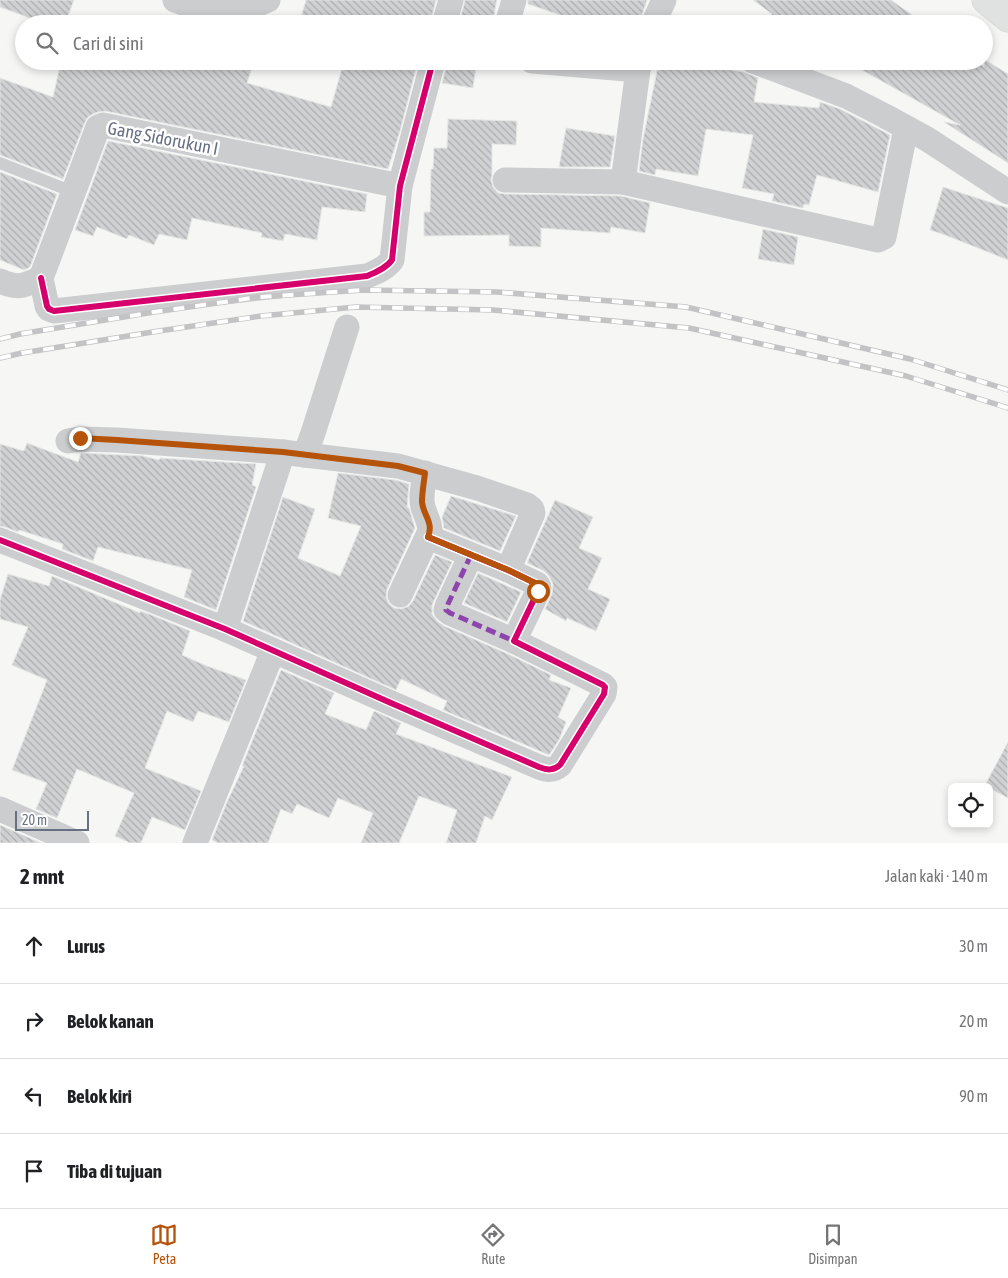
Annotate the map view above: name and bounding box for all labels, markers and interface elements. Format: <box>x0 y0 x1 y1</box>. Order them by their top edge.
search box <box>15 15 993 70</box>
icon: search <box>33 29 61 57</box>
text: Cari di sini <box>73 32 144 54</box>
street label: Gang Sidorukun I <box>106 117 220 159</box>
route end <box>69 427 92 450</box>
route start <box>527 580 550 603</box>
map controls <box>948 783 993 828</box>
button: locate <box>948 783 993 828</box>
scale bar <box>15 808 89 831</box>
text: 20 m <box>22 812 47 828</box>
text: 2 mnt <box>20 864 64 888</box>
text: Jalan kaki · 140 m <box>885 867 988 885</box>
icon: ahead <box>20 932 48 960</box>
text: Lurus <box>67 935 105 957</box>
text: 30 m <box>959 937 988 955</box>
icon: right <box>20 1007 48 1035</box>
text: Belok kanan <box>67 1010 154 1032</box>
text: 20 m <box>959 1012 988 1030</box>
icon: left <box>20 1082 48 1110</box>
text: Belok kiri <box>67 1085 132 1107</box>
text: 90 m <box>959 1087 988 1105</box>
icon: arrive <box>20 1157 48 1185</box>
text: Tiba di tujuan <box>67 1160 162 1182</box>
tab: Peta <box>150 1221 178 1267</box>
tab: Rute <box>479 1221 507 1267</box>
tab: Disimpan <box>808 1221 858 1267</box>

